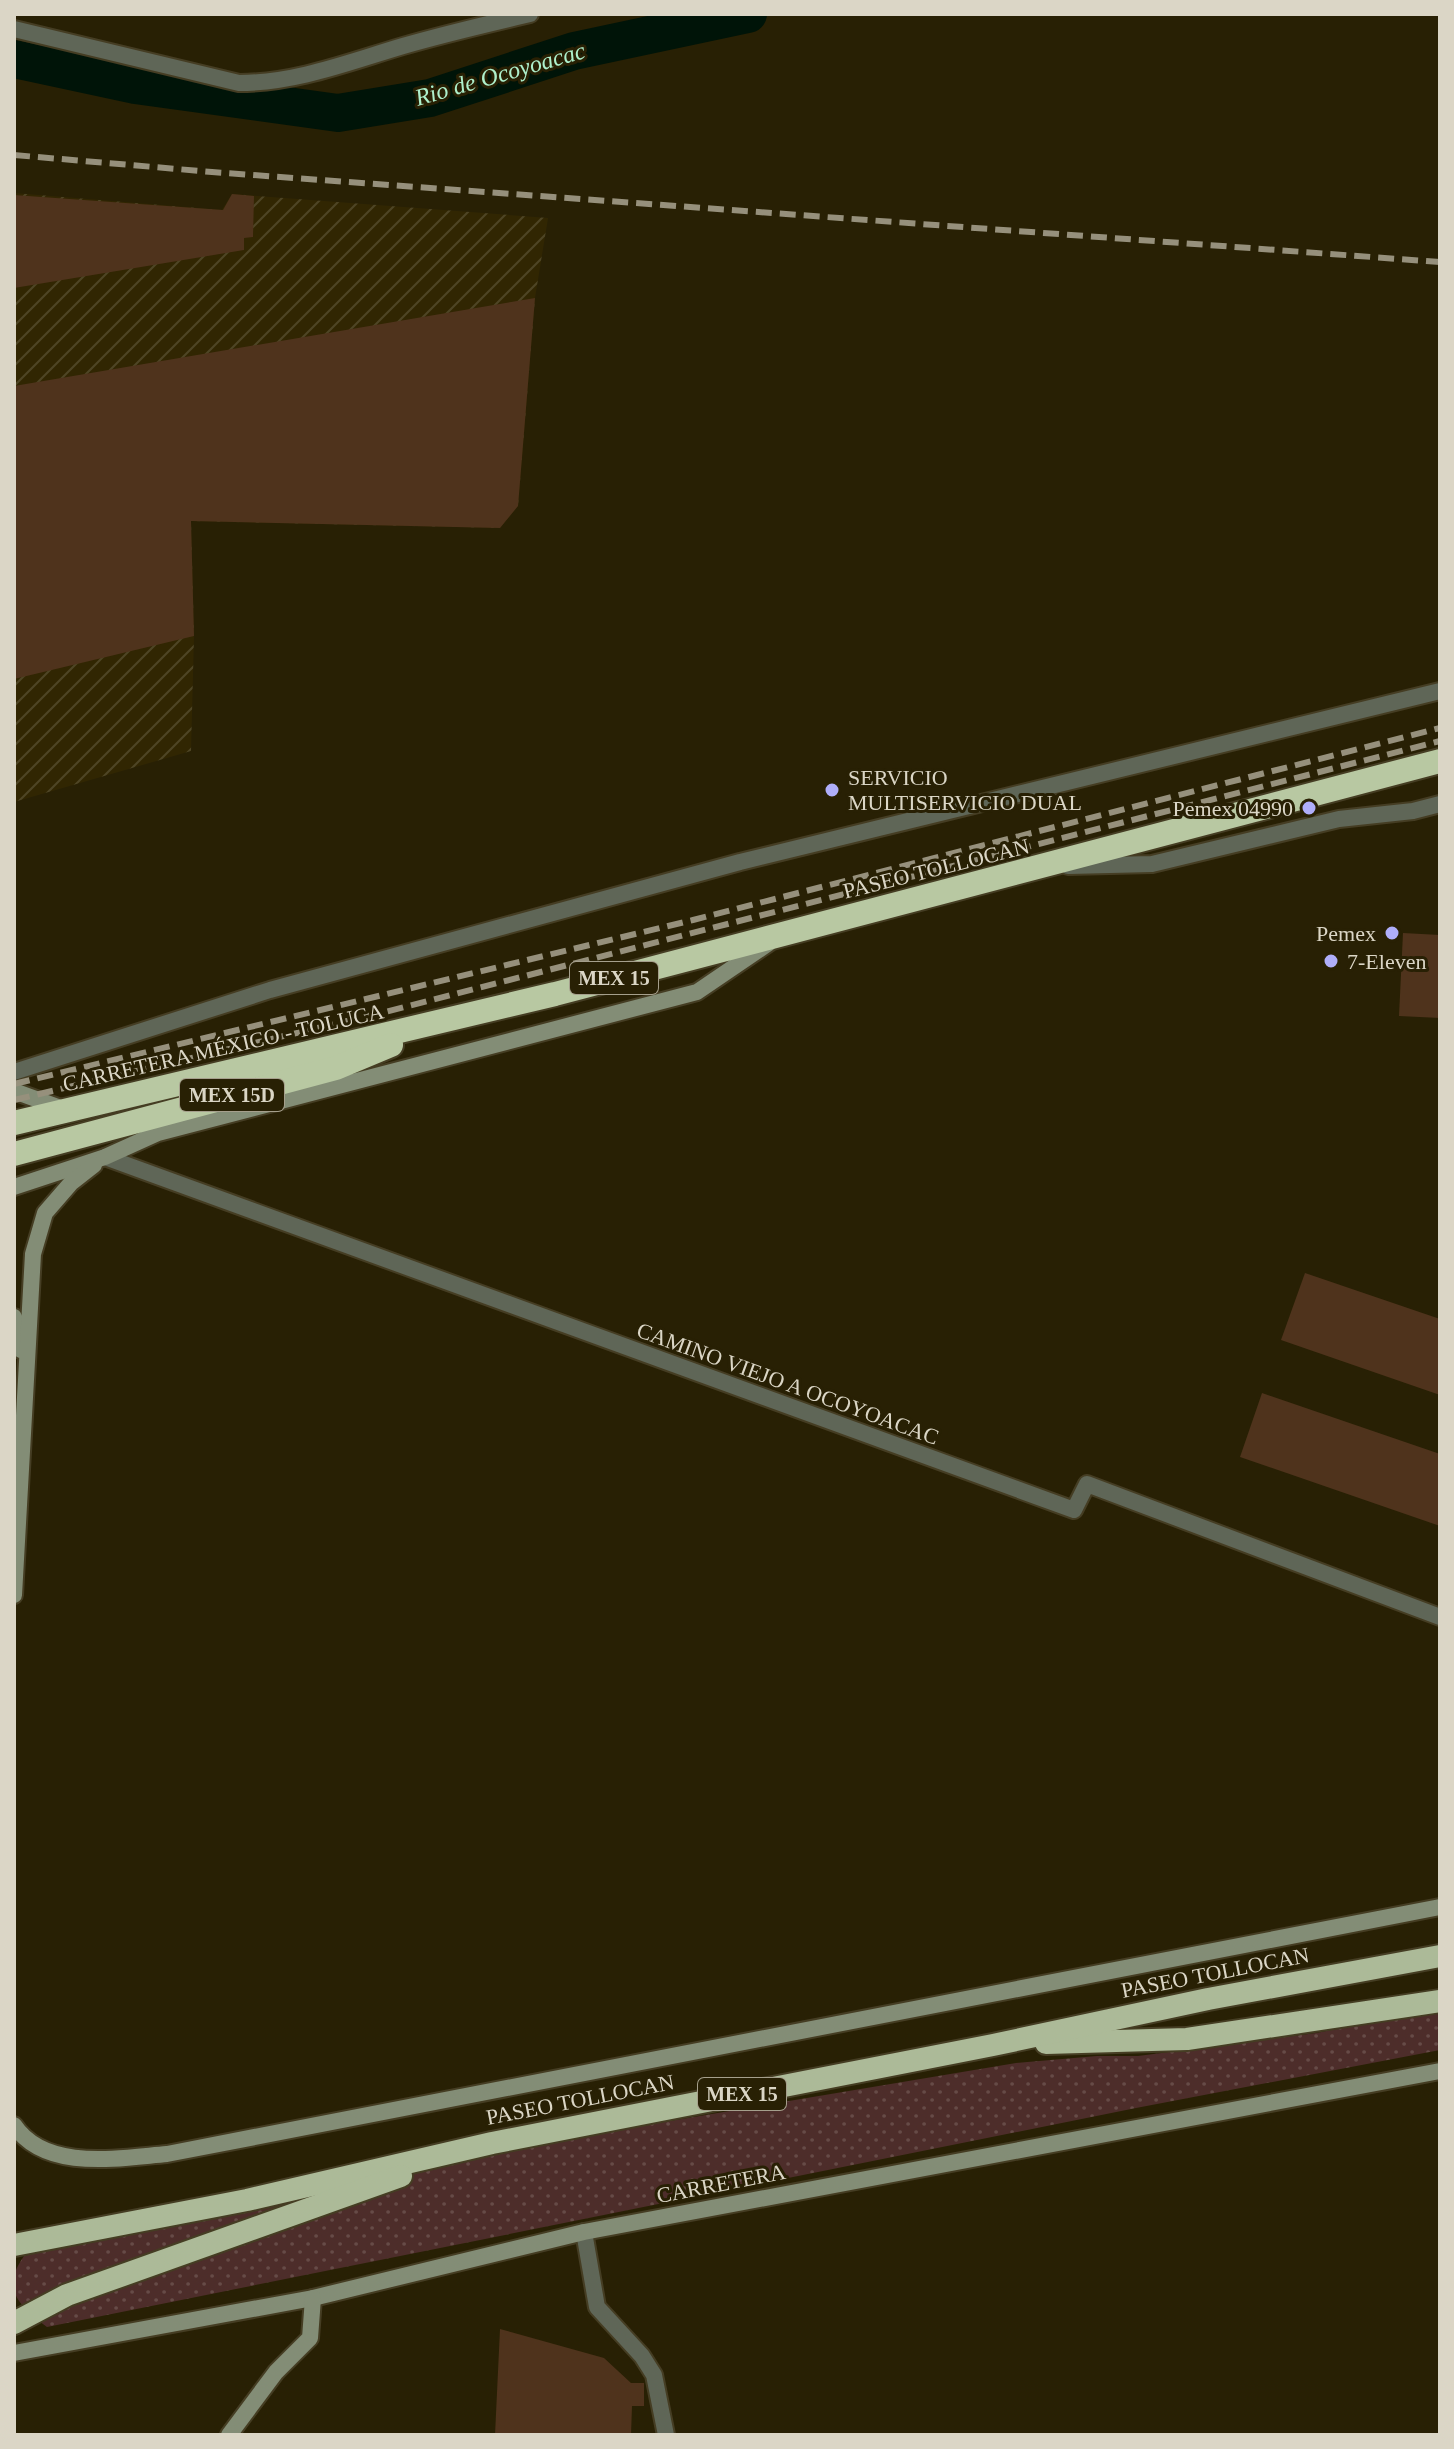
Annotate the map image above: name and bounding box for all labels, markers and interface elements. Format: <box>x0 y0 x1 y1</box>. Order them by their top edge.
water label: Rio de Ocoyoacac <box>411 37 588 111</box>
place label: SERVICIO MULTISERVICIO DUAL <box>848 765 1082 815</box>
marker: SERVICIO MULTISERVICIO DUAL <box>823 781 841 799</box>
place label: Pemex 04990 <box>1173 796 1293 821</box>
marker: Pemex 04990 <box>1300 799 1318 817</box>
street label: PASEO TOLLOCAN <box>840 833 1032 904</box>
place label: Pemex <box>1316 921 1376 946</box>
marker: Pemex <box>1383 924 1401 942</box>
place label: 7-Eleven <box>1347 949 1426 974</box>
marker: 7-Eleven <box>1322 952 1340 970</box>
road number: MEX 15 <box>570 962 658 994</box>
street label: CARRETERA MÉXICO - TOLUCA <box>60 998 386 1097</box>
road number: MEX 15D <box>180 1079 284 1111</box>
street label: CAMINO VIEJO A OCOYOACAC <box>634 1317 942 1450</box>
street label: PASEO TOLLOCAN <box>1119 1942 1311 2003</box>
street label: PASEO TOLLOCAN <box>484 2069 676 2130</box>
road number: MEX 15 <box>698 2078 786 2110</box>
street label: CARRETERA <box>655 2159 788 2208</box>

